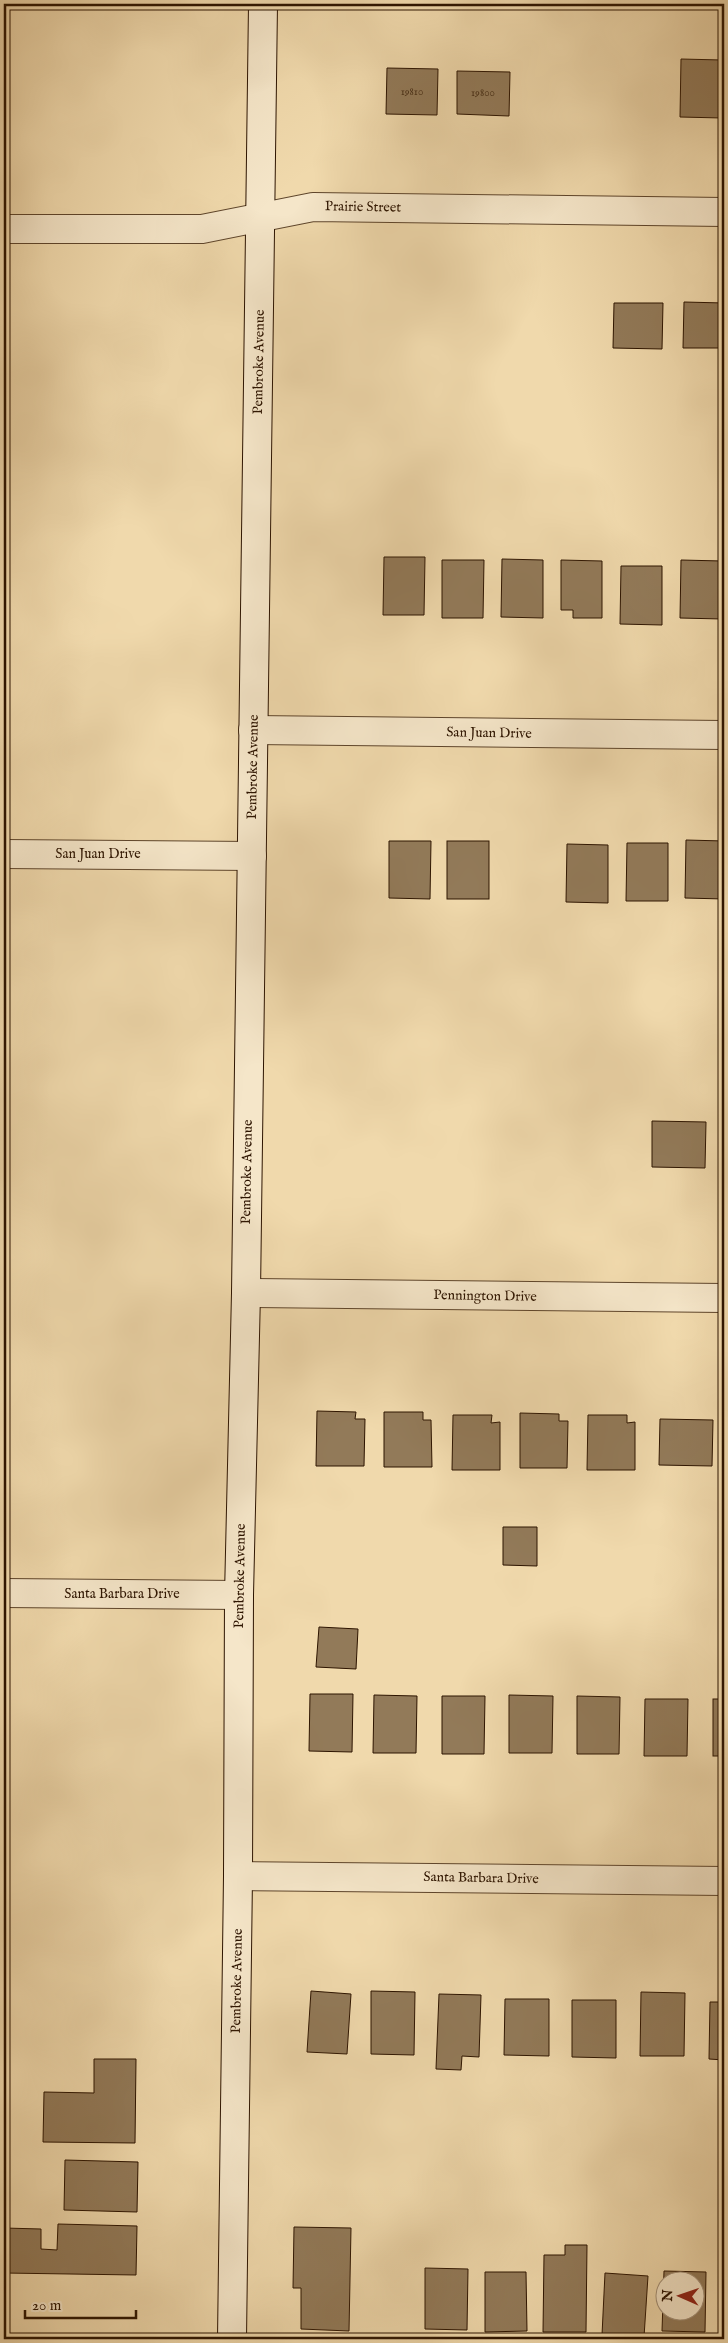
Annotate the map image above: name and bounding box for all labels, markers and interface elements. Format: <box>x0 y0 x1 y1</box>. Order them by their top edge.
house number: 19810 <box>401 85 423 99</box>
house number: 19800 <box>471 86 495 100</box>
street label: Prairie Street <box>325 197 401 217</box>
street label: Pembroke Avenue <box>249 309 269 415</box>
street label: Pembroke Avenue <box>243 714 263 820</box>
street label: San Juan Drive <box>446 723 532 743</box>
street label: San Juan Drive <box>55 845 141 863</box>
street label: Pembroke Avenue <box>237 1119 257 1225</box>
street label: Pennington Drive <box>433 1286 537 1306</box>
street label: Pembroke Avenue <box>230 1523 250 1629</box>
street label: Santa Barbara Drive <box>64 1585 180 1603</box>
street label: Santa Barbara Drive <box>423 1868 539 1888</box>
street label: Pembroke Avenue <box>227 1928 247 2034</box>
north arrow <box>656 2270 706 2320</box>
scale bar <box>25 2288 136 2320</box>
text: N <box>659 2289 677 2303</box>
text: 20 m <box>32 2296 62 2315</box>

